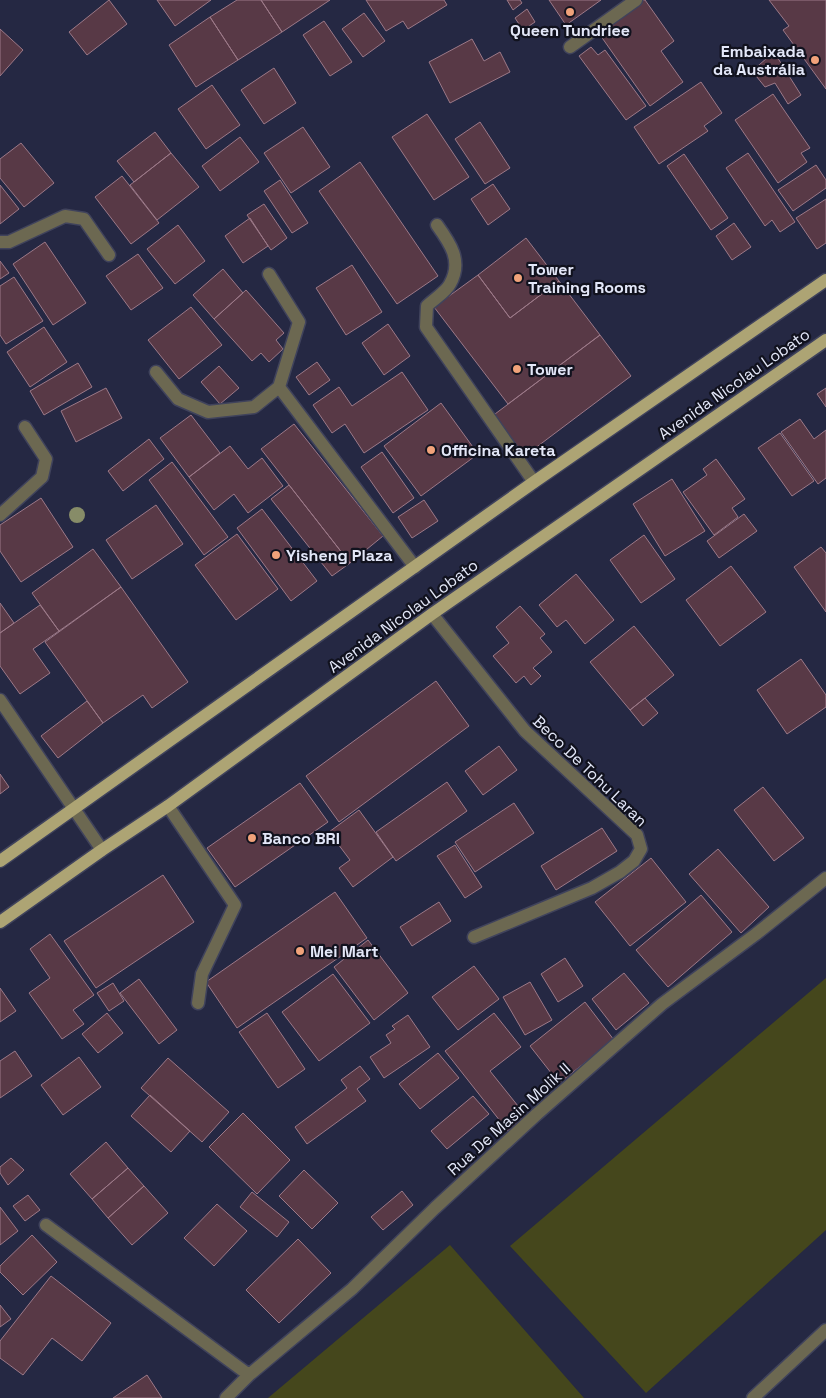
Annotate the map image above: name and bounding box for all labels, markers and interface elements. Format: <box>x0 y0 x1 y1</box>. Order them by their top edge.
marker: Queen Tundriee <box>564 6 576 18</box>
place label: Queen Tundriee <box>510 20 630 41</box>
place label: Embaixada da Austrália <box>713 41 805 80</box>
marker: Embaixada da Austrália <box>809 54 821 66</box>
place label: Tower Training Rooms <box>528 259 646 298</box>
marker: Tower Training Rooms <box>512 272 524 284</box>
street label: Avenida Nicolau Lobato <box>654 324 814 444</box>
place label: Tower <box>527 359 573 380</box>
marker: Tower <box>511 363 523 375</box>
place label: Officina Kareta <box>441 440 555 461</box>
marker: Officina Kareta <box>425 444 437 456</box>
place label: Yisheng Plaza <box>286 545 393 566</box>
marker: Yisheng Plaza <box>270 549 282 561</box>
street label: Avenida Nicolau Lobato <box>324 555 482 677</box>
street label: Beco De Tohu Laran <box>528 711 652 831</box>
place label: Banco BRI <box>262 828 340 849</box>
marker: Banco BRI <box>246 832 258 844</box>
place label: Mei Mart <box>310 941 379 962</box>
marker: Mei Mart <box>294 945 306 957</box>
street label: Rua De Masin Molik II <box>443 1058 575 1180</box>

